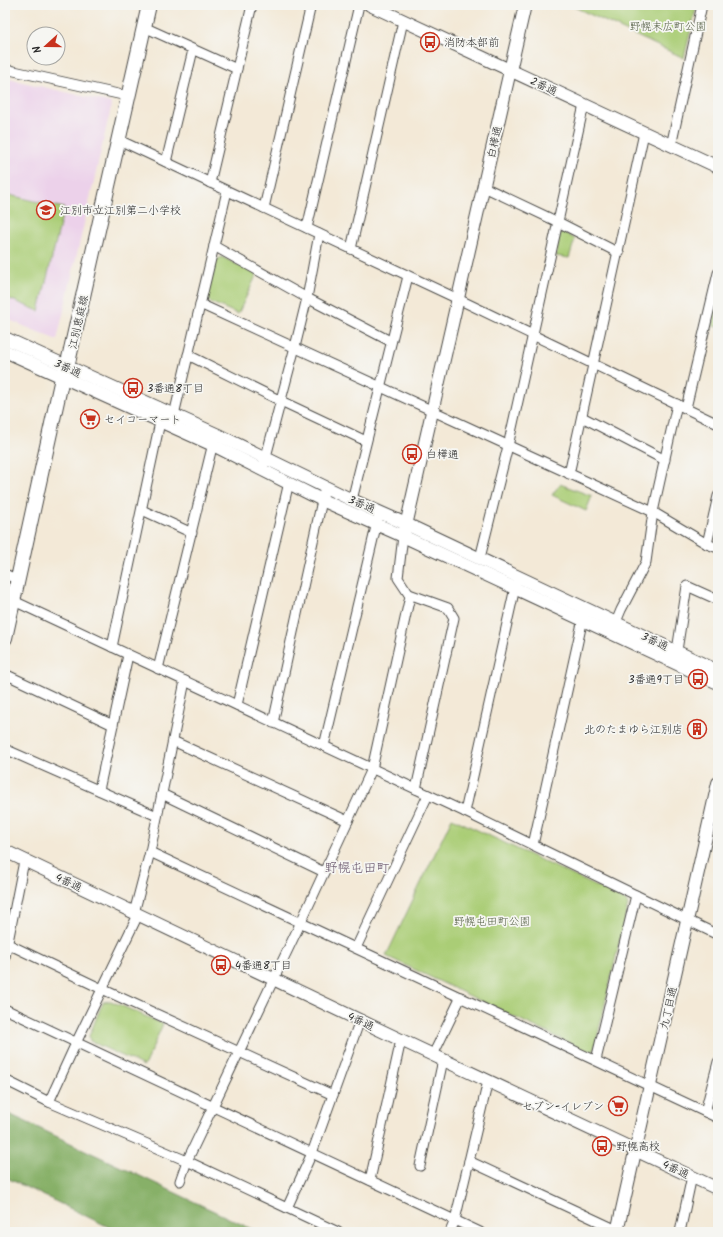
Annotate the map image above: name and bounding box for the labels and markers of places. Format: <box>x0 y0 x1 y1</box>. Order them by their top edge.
bus stop icon: 消防本部前 <box>419 31 441 53</box>
place label: 消防本部前 <box>444 34 499 52</box>
school or university icon: 江別市立江別第二小学校 <box>35 199 57 221</box>
place label: 江別市立江別第二小学校 <box>60 202 181 220</box>
bus stop icon: 3番通8丁目 <box>122 377 144 399</box>
place label: 3番通8丁目 <box>147 380 204 398</box>
supermarket icon: セイコーマート <box>79 408 101 430</box>
place label: セイコーマート <box>104 411 181 429</box>
bus stop icon: 白樺通 <box>401 443 423 465</box>
place label: 白樺通 <box>426 446 459 464</box>
bus stop icon: 3番通9丁目 <box>687 668 709 690</box>
place label: 3番通9丁目 <box>628 671 684 689</box>
building icon: 北のたまゆら江別店 <box>686 718 708 740</box>
place label: 北のたまゆら江別店 <box>584 721 683 739</box>
bus stop icon: 4番通8丁目 <box>210 954 232 976</box>
place label: 4番通8丁目 <box>235 957 292 975</box>
supermarket icon: セブン-イレブン <box>607 1095 629 1117</box>
place label: セブン-イレブン <box>522 1098 604 1116</box>
bus stop icon: 野幌高校 <box>591 1135 613 1157</box>
place label: 野幌高校 <box>616 1138 660 1156</box>

